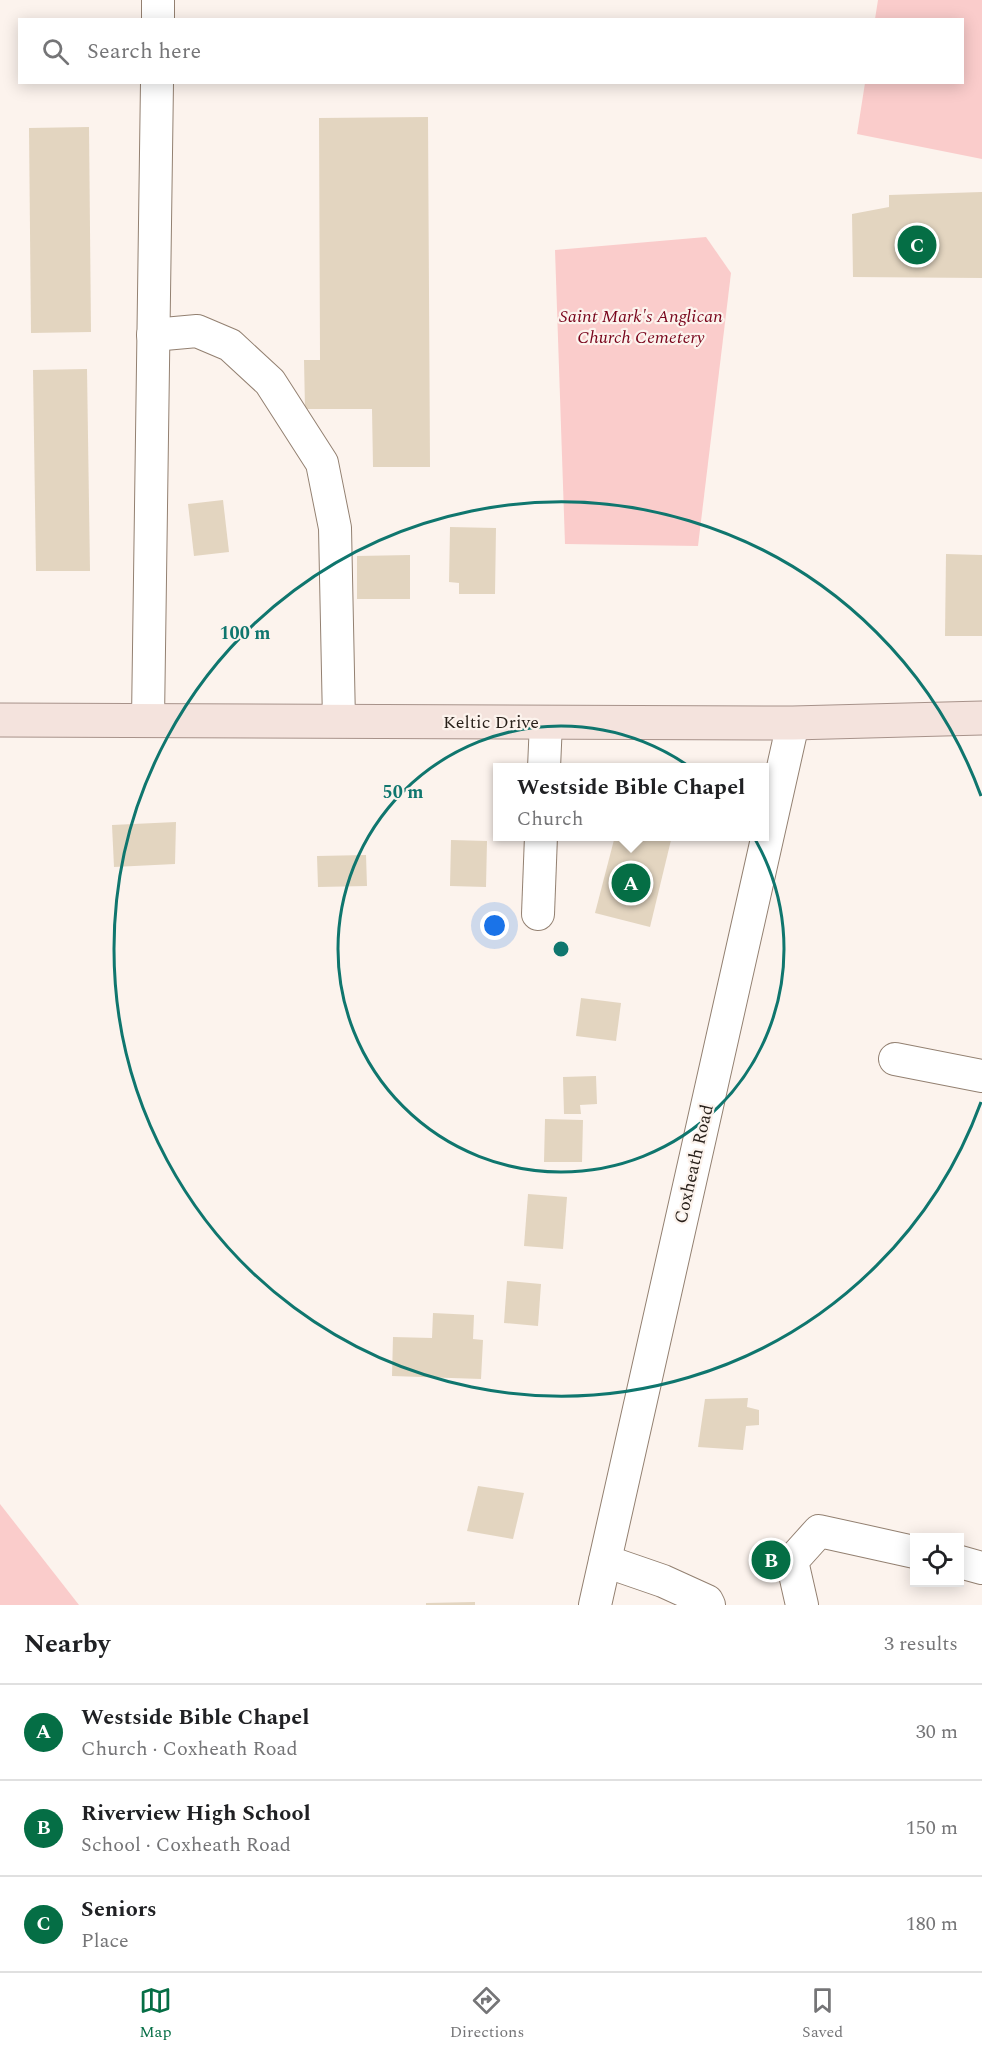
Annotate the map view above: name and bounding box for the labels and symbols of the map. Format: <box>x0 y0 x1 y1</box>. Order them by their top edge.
pin: C <box>898 222 936 268</box>
park label: Saint Mark's Anglican Church Cemetery <box>559 303 723 351</box>
text: 100 m <box>219 620 271 647</box>
street label: Keltic Drive <box>443 709 539 736</box>
text: 50 m <box>383 779 423 806</box>
pin: A <box>612 860 650 906</box>
your location <box>480 911 509 940</box>
centre of rings <box>551 939 571 959</box>
street label: Coxheath Road <box>667 1102 721 1226</box>
pin: B <box>752 1538 790 1582</box>

